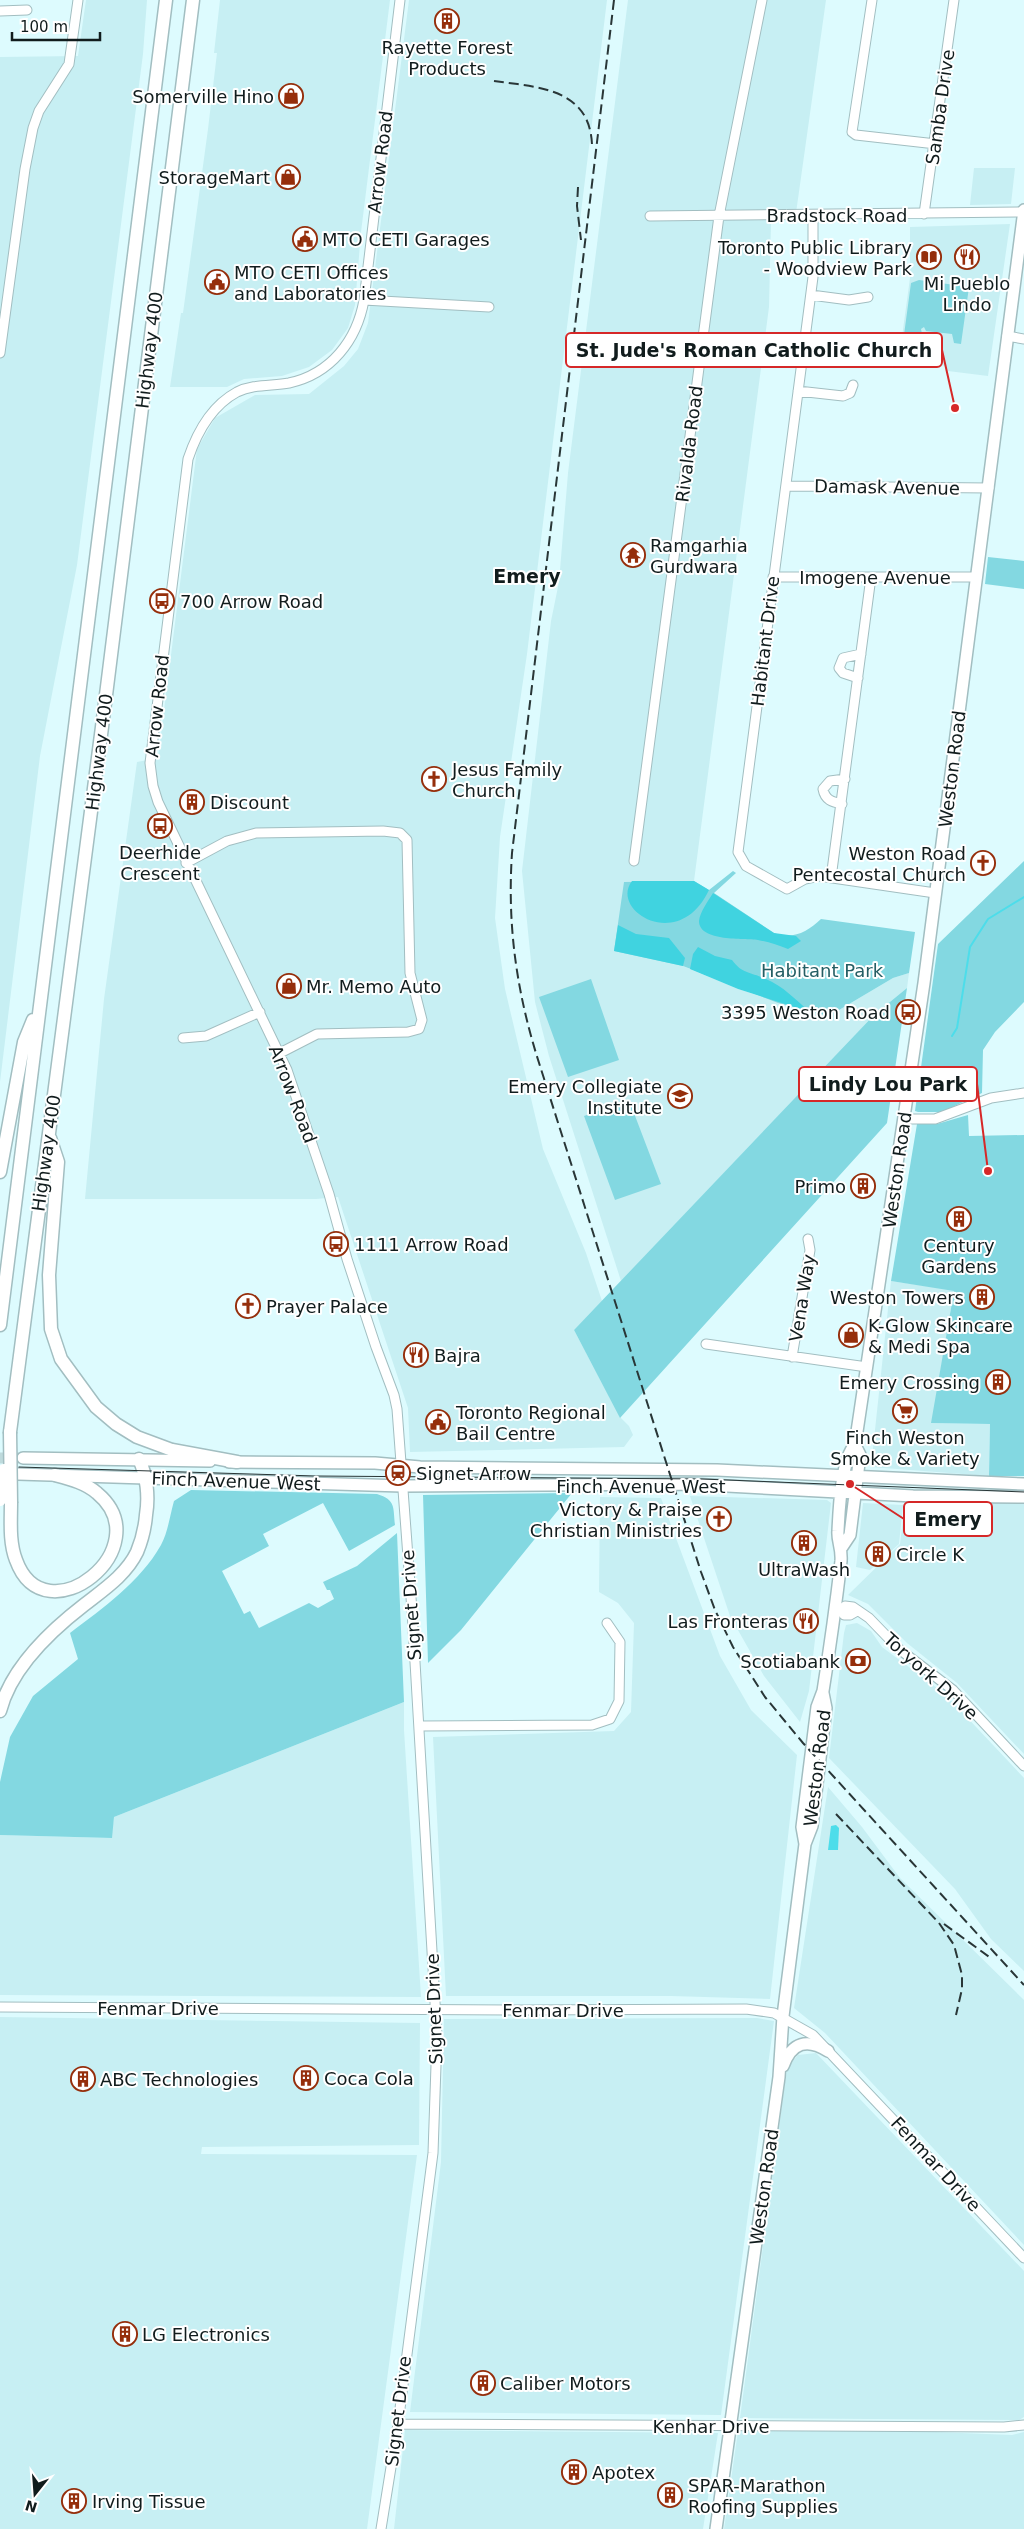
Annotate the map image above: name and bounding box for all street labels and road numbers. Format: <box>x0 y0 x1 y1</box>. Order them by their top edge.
street label: Samba Drive <box>922 48 958 166</box>
street label: Arrow Road <box>363 110 397 214</box>
street label: Bradstock Road <box>767 205 907 226</box>
street label: Highway 400 <box>131 290 167 410</box>
street label: Rivalda Road <box>671 384 707 504</box>
street label: Damask Avenue <box>814 475 960 499</box>
street label: Imogene Avenue <box>799 567 951 588</box>
street label: Habitant Drive <box>747 575 783 707</box>
street label: Arrow Road <box>141 654 173 758</box>
street label: Highway 400 <box>81 692 117 812</box>
street label: Weston Road <box>934 709 970 829</box>
street label: Arrow Road <box>265 1042 321 1146</box>
street label: Highway 400 <box>27 1093 65 1213</box>
street label: Weston Road <box>878 1110 916 1230</box>
street label: Vena Way <box>785 1252 819 1343</box>
street label: Finch Avenue West <box>151 1468 321 1494</box>
street label: Finch Avenue West <box>556 1476 726 1497</box>
street label: Signet Drive <box>397 1549 425 1661</box>
street label: Toryork Drive <box>879 1628 982 1724</box>
street label: Weston Road <box>799 1708 835 1828</box>
street label: Signet Drive <box>422 1953 446 2065</box>
street label: Fenmar Drive <box>97 1998 219 2019</box>
street label: Fenmar Drive <box>502 2000 624 2021</box>
street label: Fenmar Drive <box>887 2112 985 2216</box>
street label: Weston Road <box>745 2127 783 2247</box>
street label: Signet Drive <box>381 2355 415 2467</box>
street label: Kenhar Drive <box>653 2416 769 2437</box>

